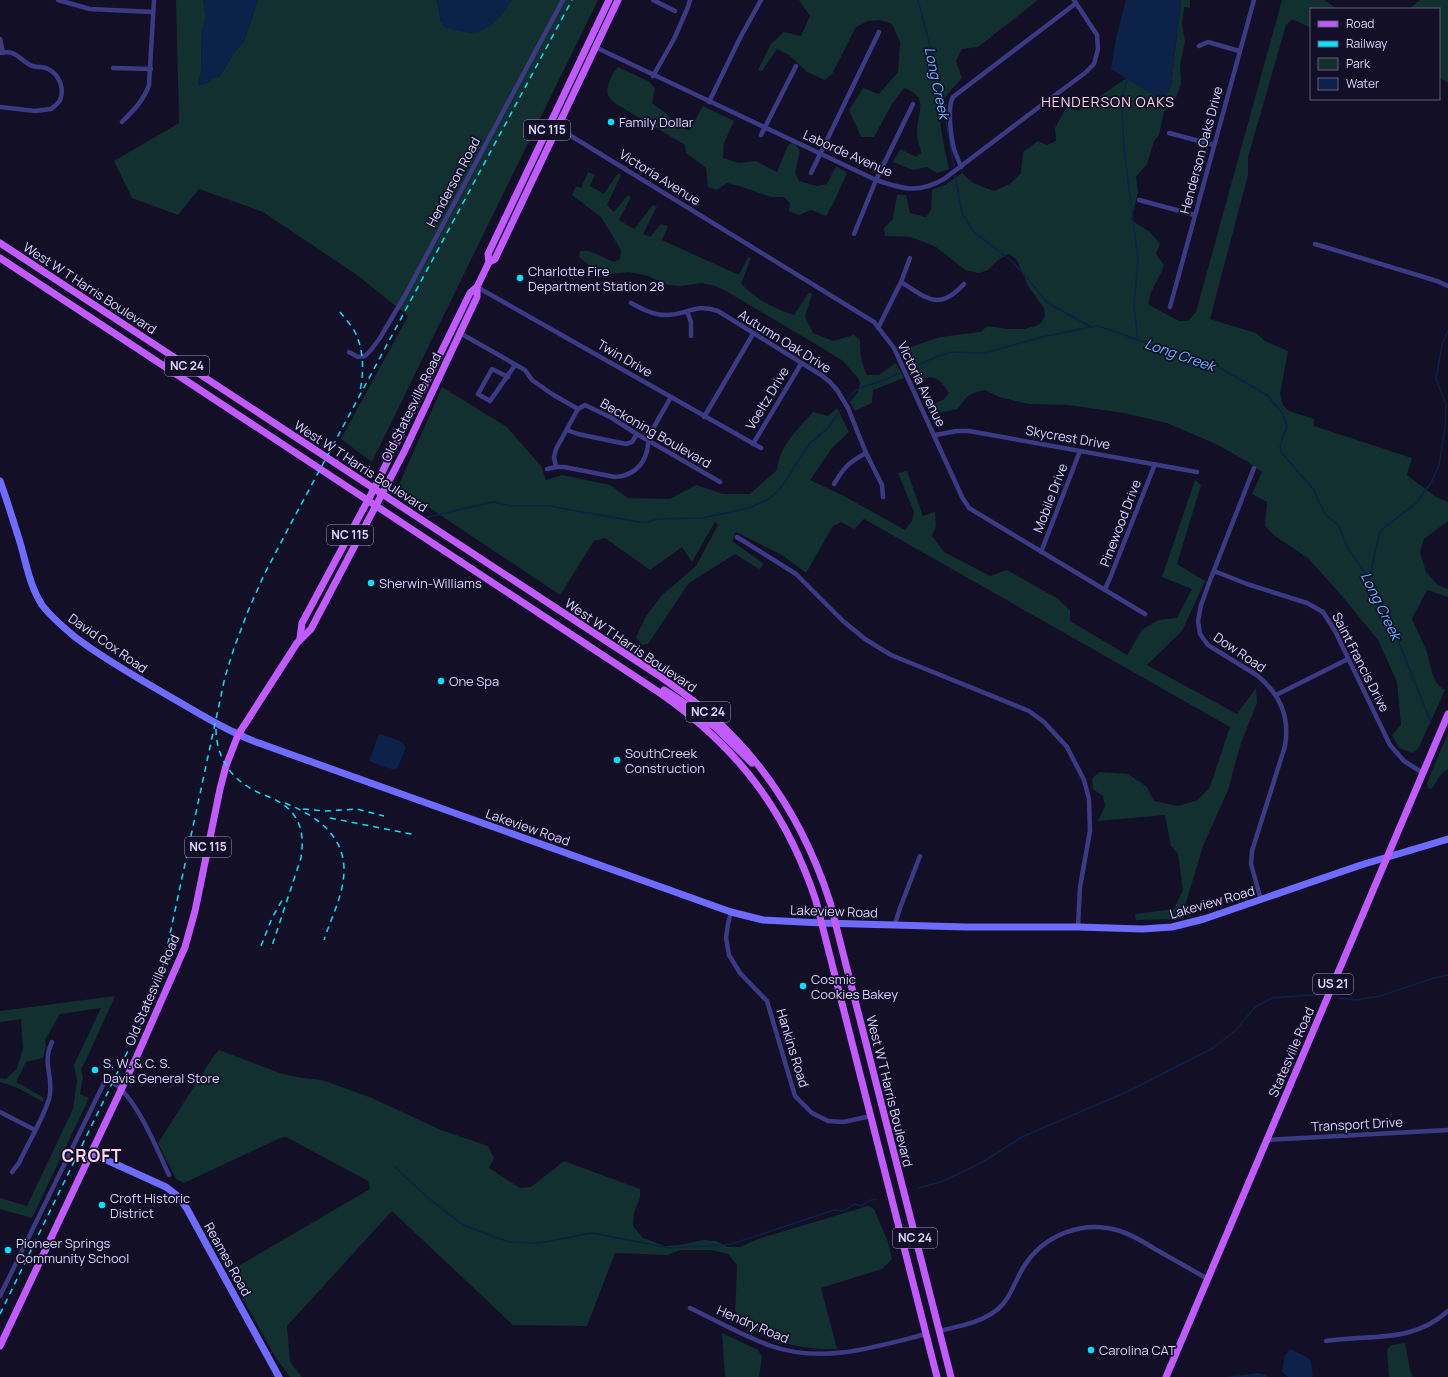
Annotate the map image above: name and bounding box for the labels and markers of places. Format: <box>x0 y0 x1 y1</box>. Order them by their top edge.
place label: Family Dollar <box>619 113 694 131</box>
marker: Family Dollar <box>606 117 616 127</box>
place label: Charlotte Fire Department Station 28 <box>528 262 665 295</box>
marker: Charlotte Fire Department Station 28 <box>515 273 525 283</box>
place label: Sherwin-Williams <box>379 574 482 592</box>
marker: Sherwin-Williams <box>366 578 376 588</box>
place label: One Spa <box>449 672 499 690</box>
marker: One Spa <box>436 676 446 686</box>
place label: SouthCreek Construction <box>625 744 705 777</box>
marker: SouthCreek Construction <box>612 755 622 765</box>
place label: Cosmic Cookies Bakey <box>811 970 898 1003</box>
marker: Cosmic Cookies Bakey <box>798 981 808 991</box>
place label: S. W. & C. S. Davis General Store <box>103 1054 220 1087</box>
marker: S. W. & C. S. Davis General Store <box>90 1065 100 1075</box>
place label: Croft Historic District <box>110 1189 190 1222</box>
marker: Croft Historic District <box>97 1200 107 1210</box>
place label: Pioneer Springs Community School <box>16 1234 129 1267</box>
marker: Pioneer Springs Community School <box>3 1245 13 1255</box>
place label: Carolina CAT <box>1099 1341 1176 1359</box>
marker: Carolina CAT <box>1086 1345 1096 1355</box>

